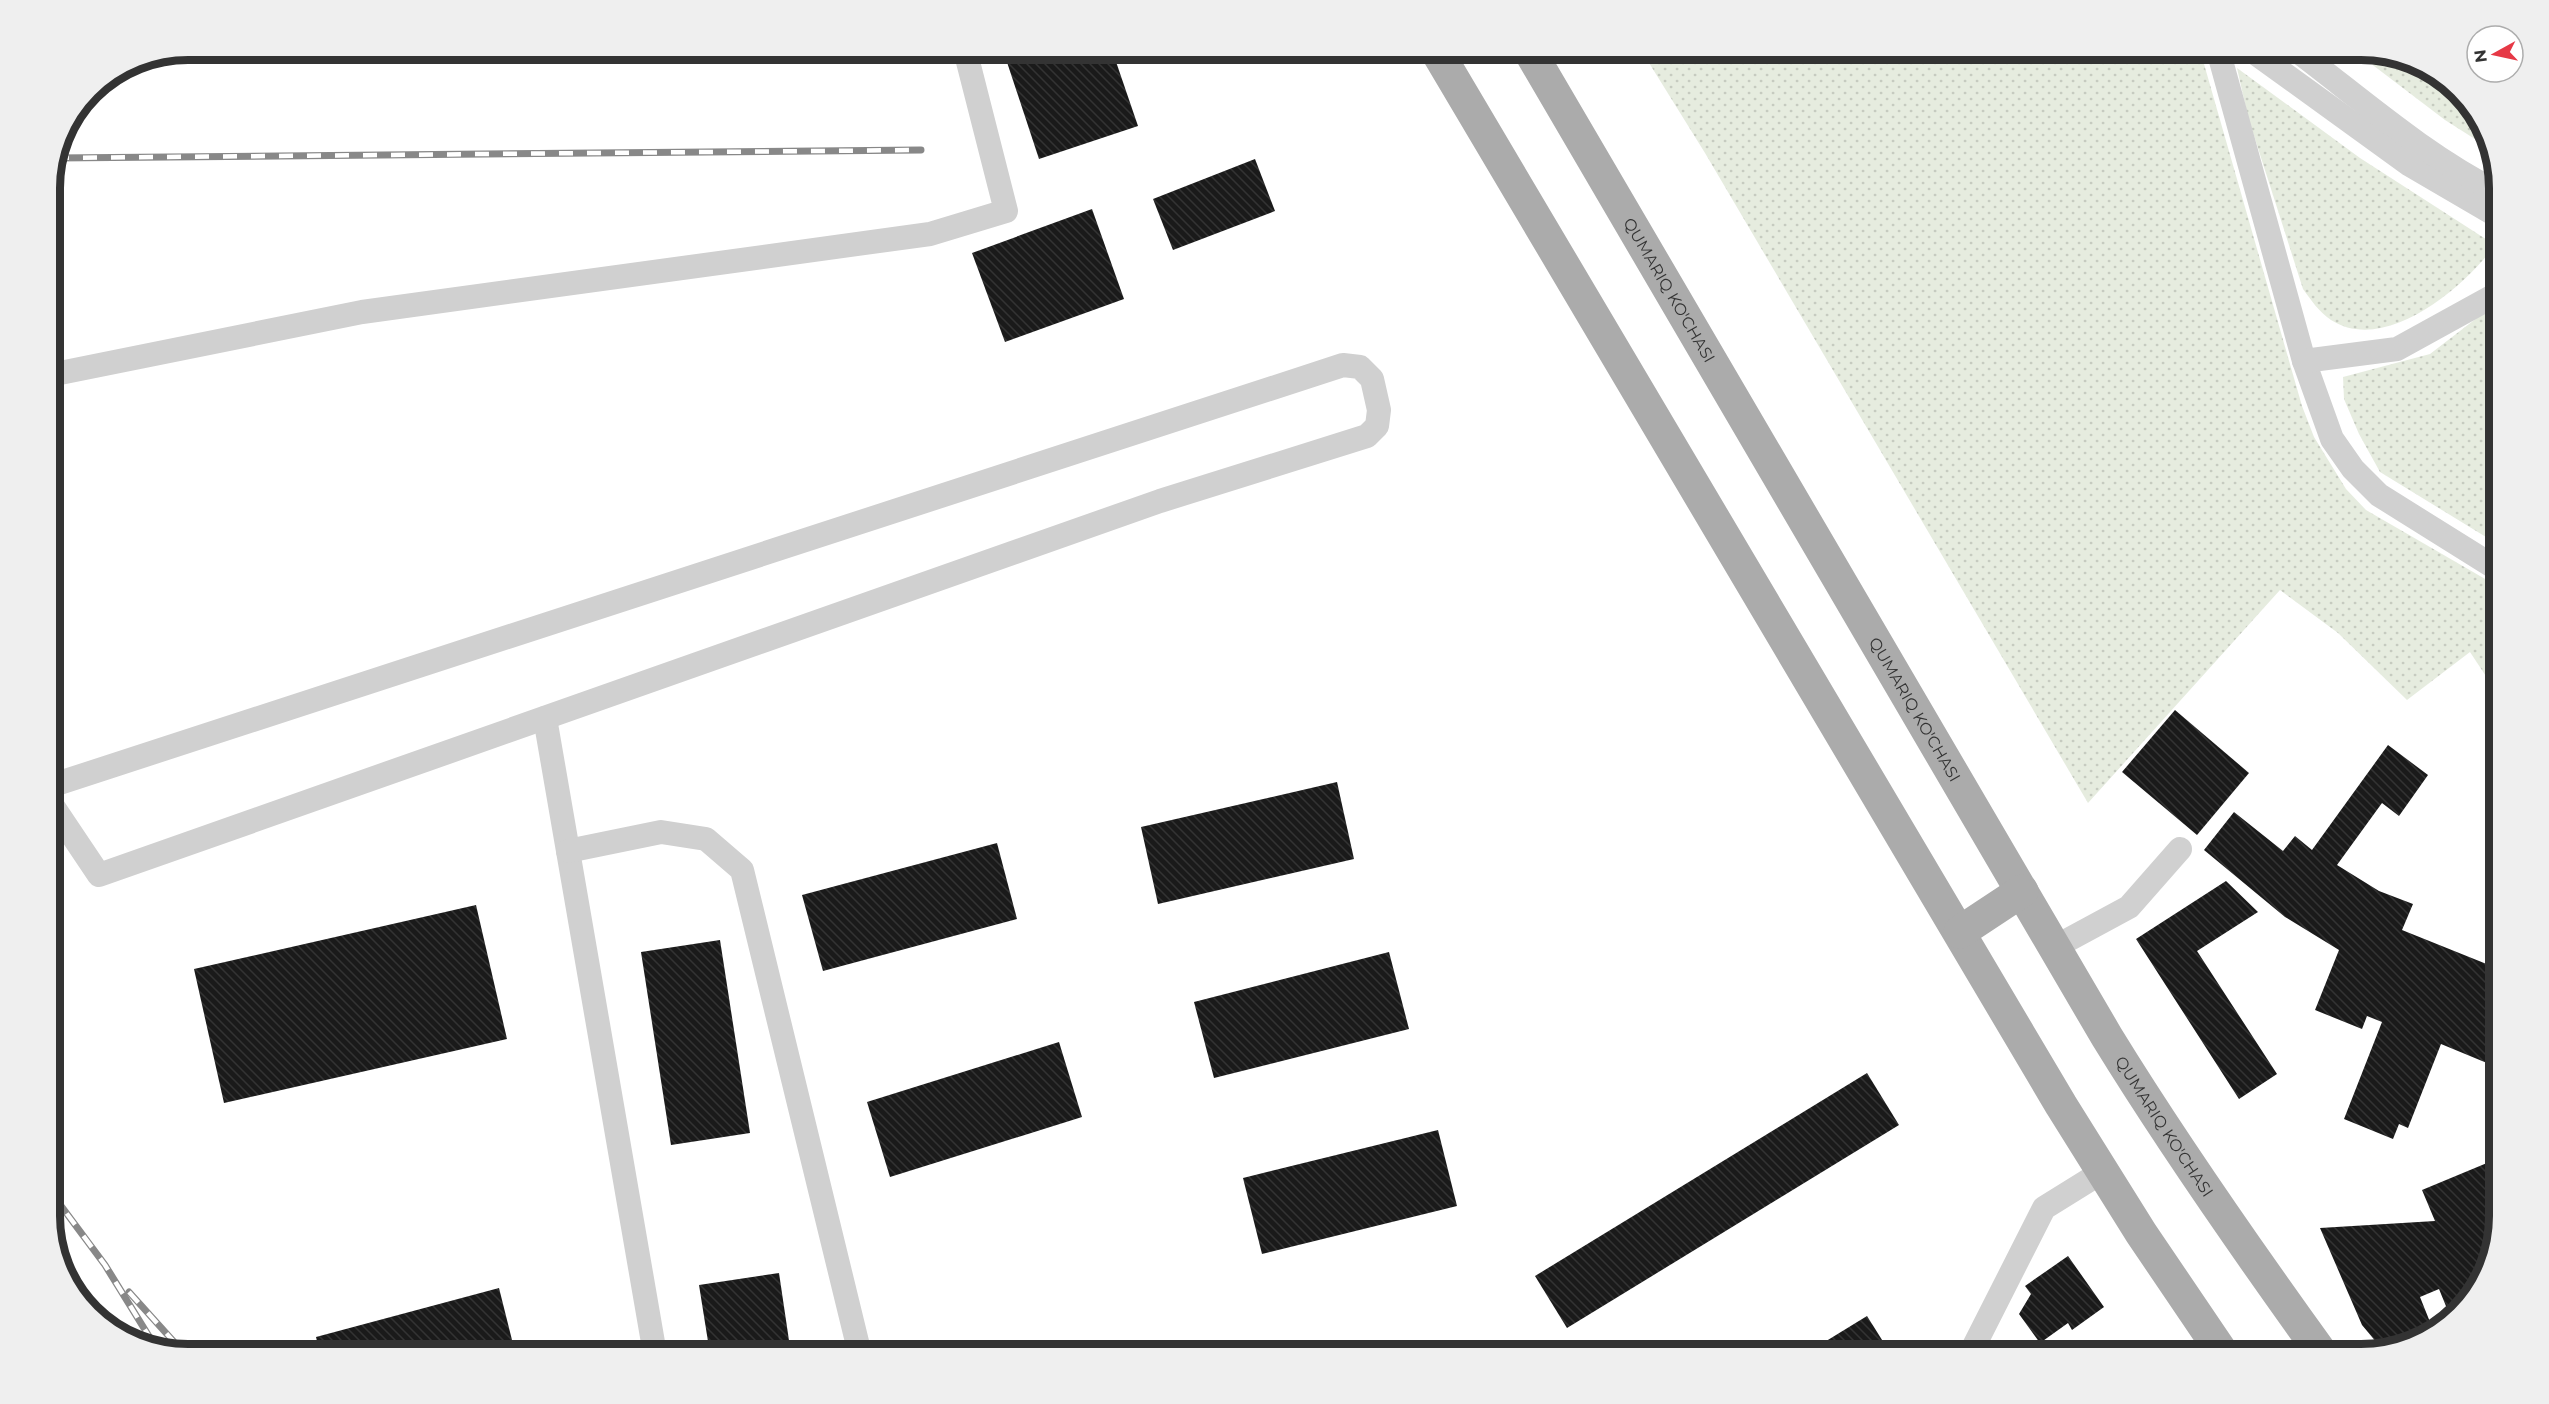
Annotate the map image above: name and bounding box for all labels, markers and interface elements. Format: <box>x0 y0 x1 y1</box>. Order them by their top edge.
north arrow <box>2465 24 2525 84</box>
text: N <box>2470 48 2491 64</box>
street label: QUMARIQ KO'CHASI <box>1620 214 1719 366</box>
street label: QUMARIQ KO'CHASI <box>1865 634 1965 785</box>
street label: QUMARIQ KO'CHASI <box>2112 1052 2218 1200</box>

